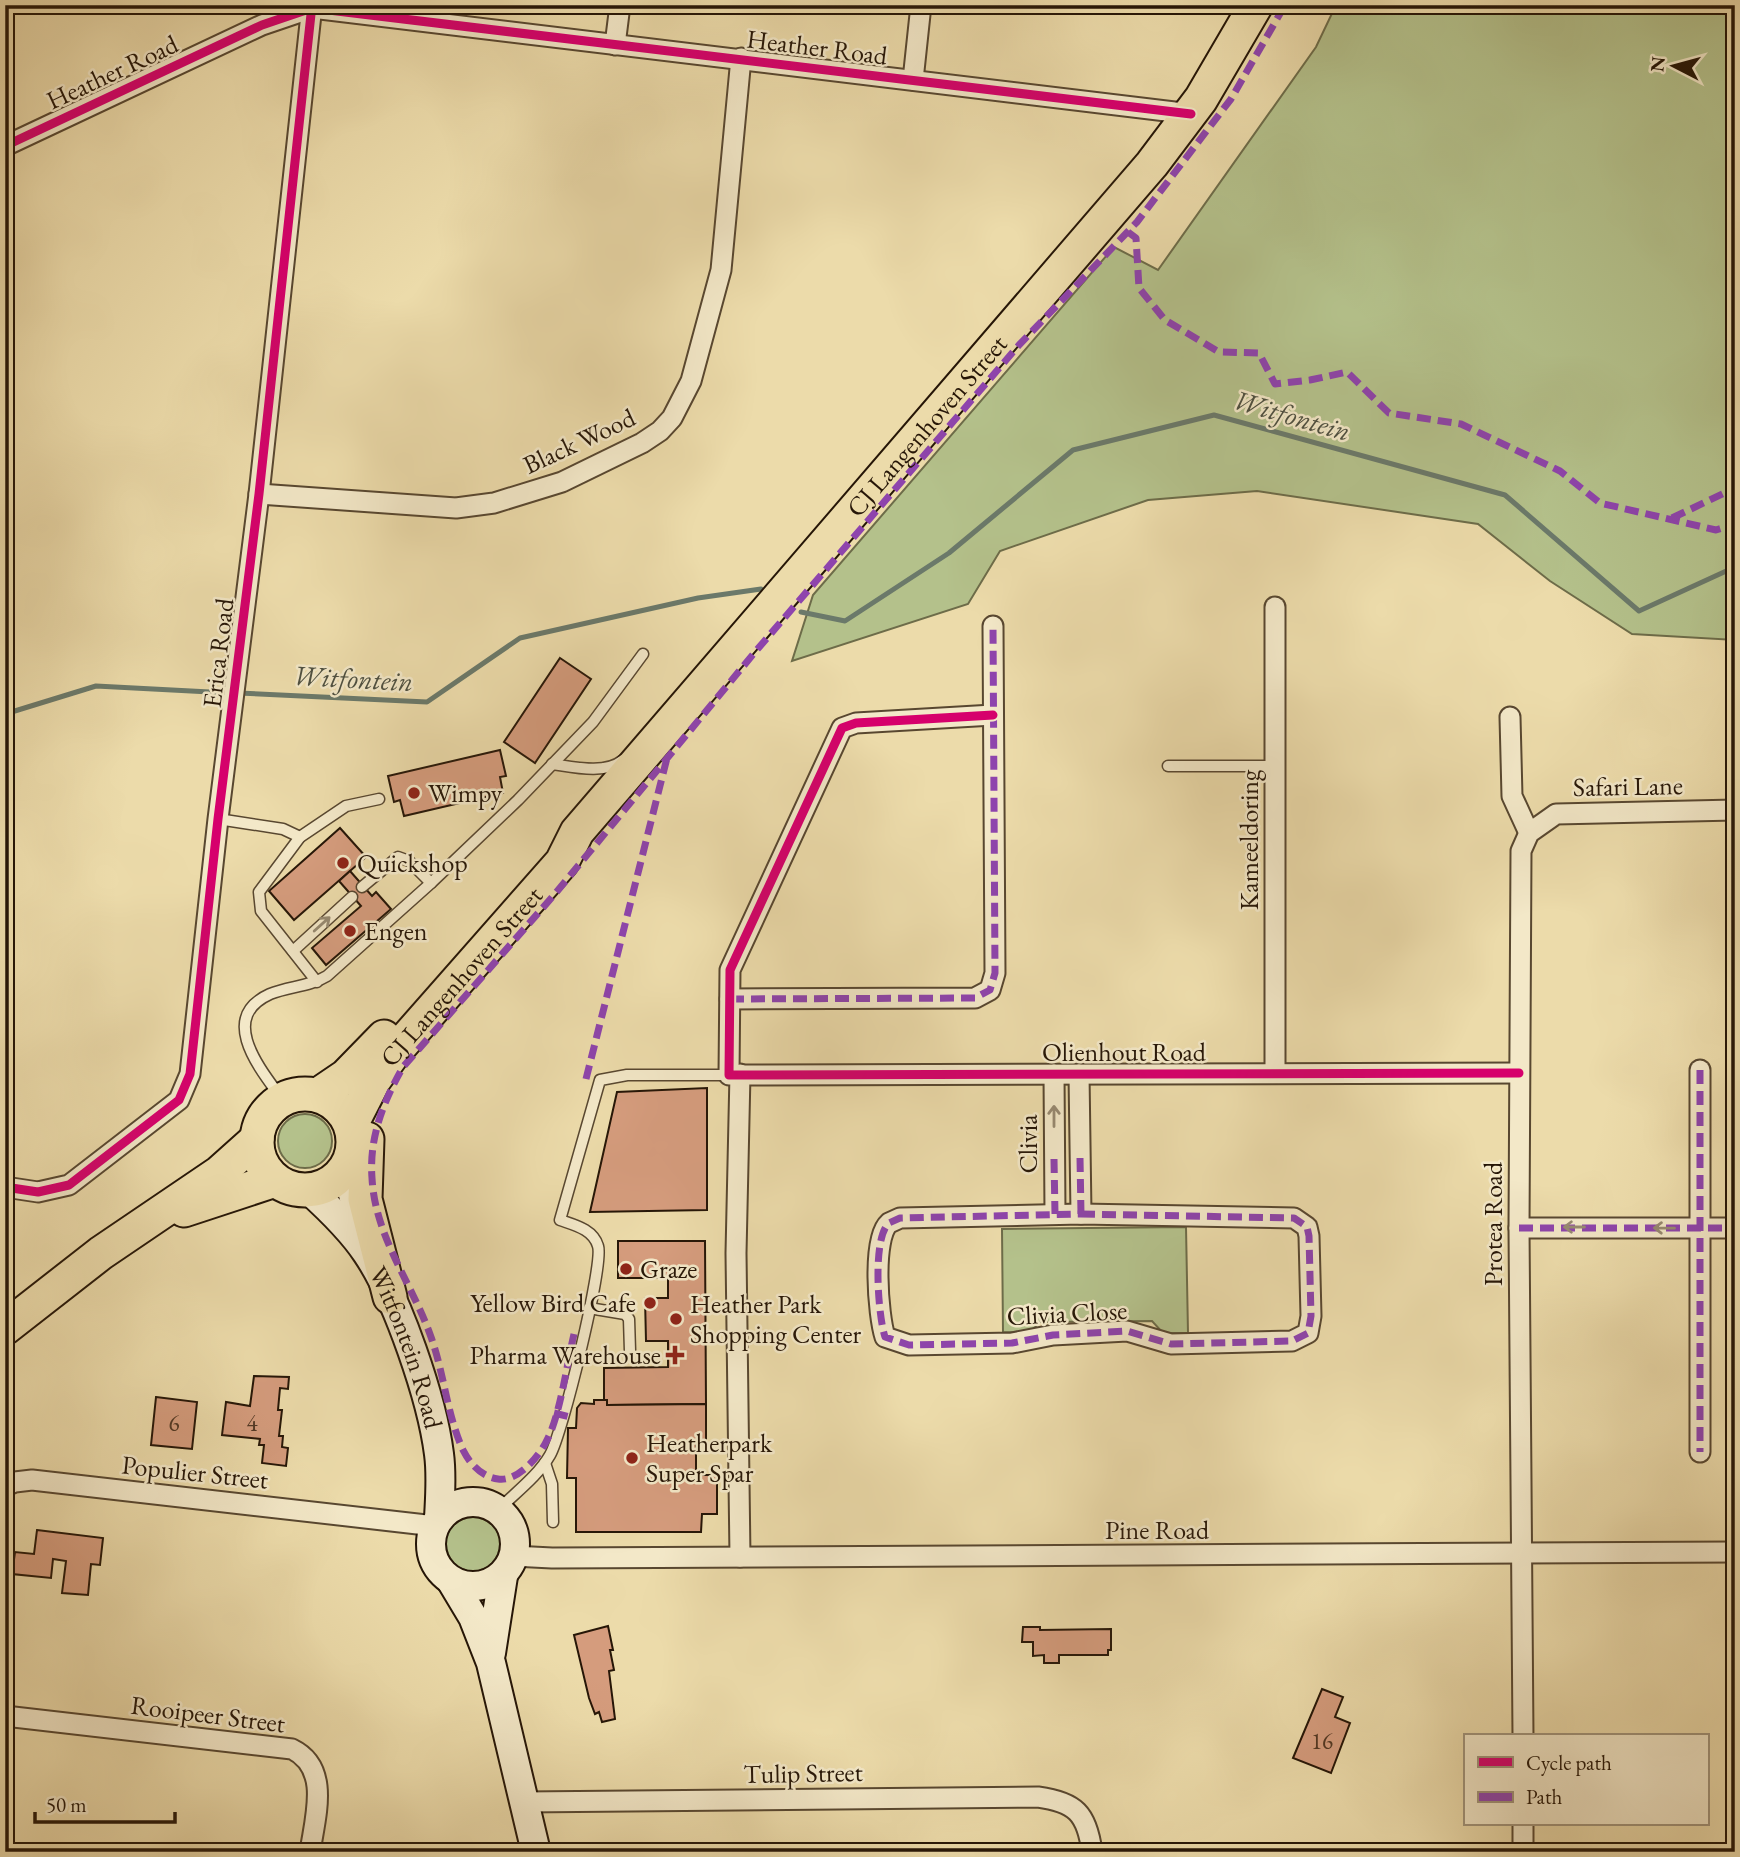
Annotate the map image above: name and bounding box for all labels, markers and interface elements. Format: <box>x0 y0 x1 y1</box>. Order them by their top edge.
street label: Heather Road <box>745 21 890 73</box>
street label: Heather Road <box>41 26 184 117</box>
north arrow <box>1638 32 1708 102</box>
text: N <box>1644 55 1671 73</box>
street label: CJ Langenhoven Street <box>839 328 1014 524</box>
water label: Witfontein <box>1229 381 1355 449</box>
street label: Black Wood <box>517 400 641 482</box>
street label: Erica Road <box>194 596 242 710</box>
water label: Witfontein <box>292 657 414 699</box>
street label: Safari Lane <box>1573 768 1683 804</box>
street label: Kameeldoring <box>1232 769 1266 910</box>
place label: Wimpy <box>428 776 503 810</box>
marker: Wimpy <box>406 785 422 801</box>
place label: Quickshop <box>357 846 468 880</box>
marker: Quickshop <box>335 855 351 871</box>
street label: CJ Langenhoven Street <box>372 879 550 1073</box>
place label: Engen <box>364 914 428 948</box>
one-way arrow <box>313 916 331 932</box>
marker: Engen <box>342 923 358 939</box>
street label: Olienhout Road <box>1042 1035 1207 1069</box>
one-way arrow <box>1047 1105 1061 1128</box>
street label: Clivia <box>1011 1114 1045 1174</box>
street label: Protea Road <box>1476 1161 1510 1286</box>
one-way arrow <box>1563 1220 1586 1234</box>
one-way arrow <box>1653 1221 1676 1234</box>
place label: Graze <box>640 1252 697 1286</box>
street label: Witfontein Road <box>361 1260 451 1433</box>
marker: Graze <box>618 1261 634 1277</box>
place label: Yellow Bird Cafe <box>470 1286 636 1320</box>
place label: Heather Park Shopping Center <box>690 1287 862 1351</box>
street label: Clivia Close <box>1006 1293 1128 1333</box>
marker: Yellow Bird Cafe <box>642 1295 658 1311</box>
marker: Heather Park Shopping Center <box>668 1311 684 1327</box>
place label: Pharma Warehouse <box>469 1338 661 1372</box>
marker: Pharma Warehouse <box>667 1347 683 1363</box>
house number: 6 <box>168 1408 180 1438</box>
house number: 4 <box>246 1408 258 1438</box>
place label: Heatherpark Super Spar <box>646 1426 773 1490</box>
street label: Populier Street <box>120 1447 270 1497</box>
marker: Heatherpark Super Spar <box>624 1450 640 1466</box>
street label: Pine Road <box>1105 1513 1210 1547</box>
street label: Rooipeer Street <box>129 1688 287 1740</box>
house number: 16 <box>1311 1726 1333 1756</box>
legend <box>1464 1734 1708 1826</box>
text: Cycle path <box>1526 1749 1612 1776</box>
street label: Tulip Street <box>743 1755 863 1791</box>
scale bar <box>35 1780 175 1824</box>
text: Path <box>1526 1783 1563 1810</box>
text: 50 m <box>46 1791 87 1818</box>

